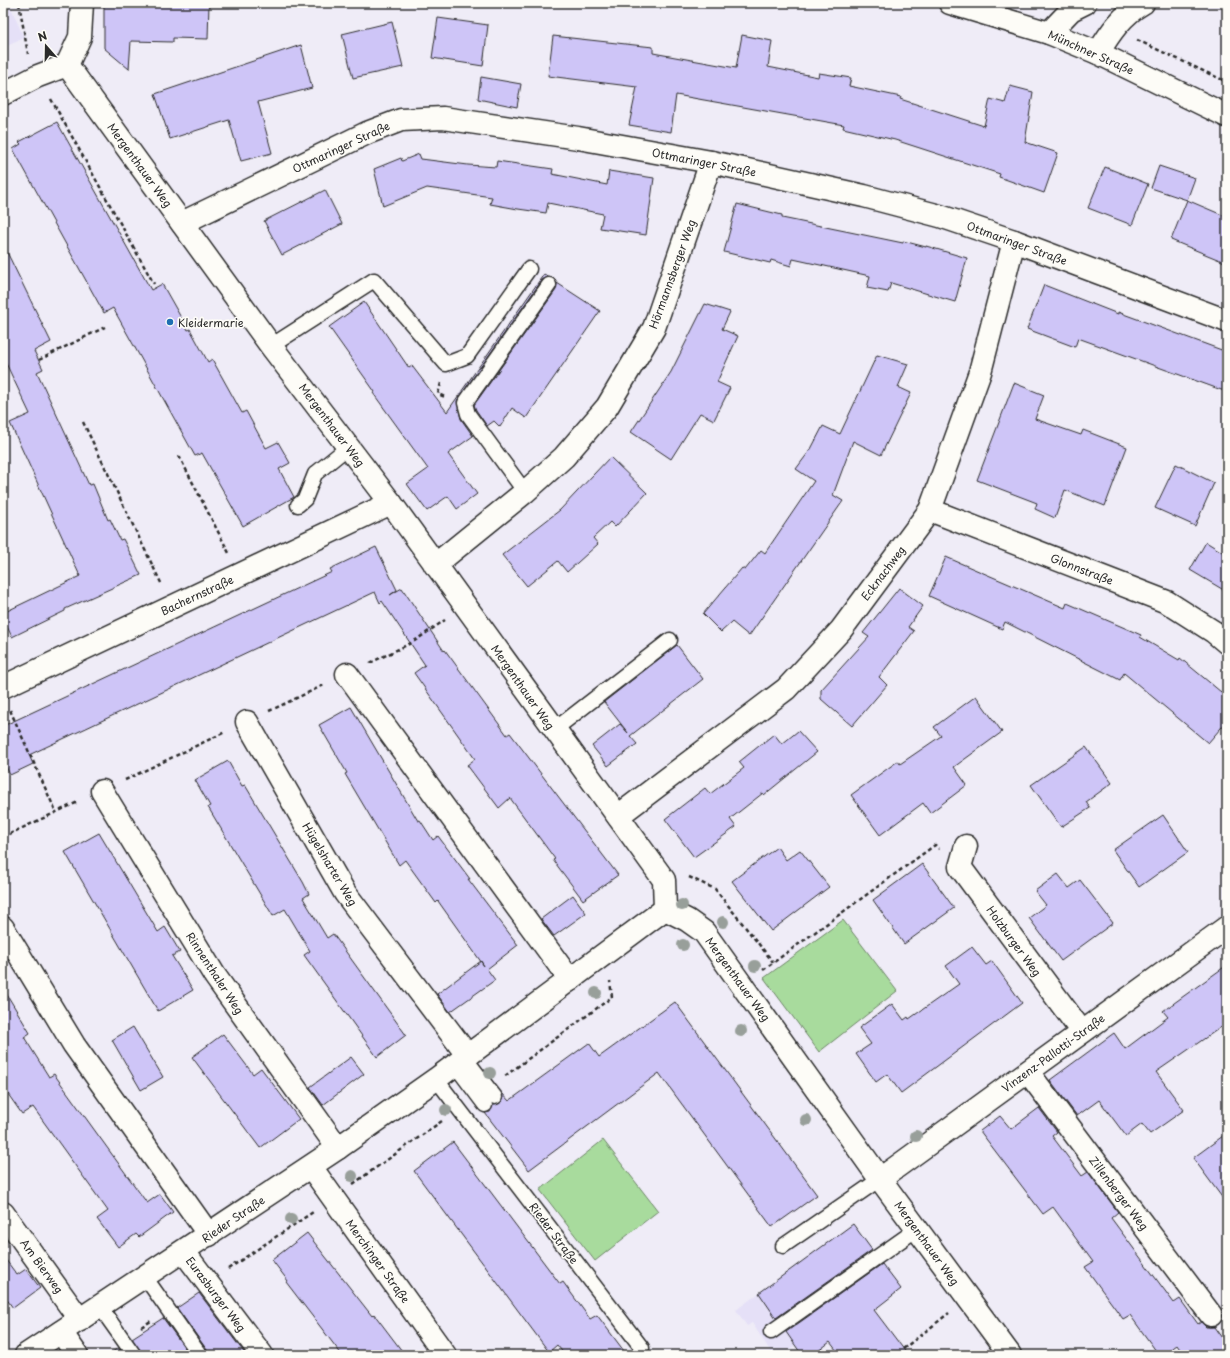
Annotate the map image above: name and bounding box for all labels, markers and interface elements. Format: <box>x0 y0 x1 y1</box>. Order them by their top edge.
street label: Münchner Straße <box>1045 25 1137 79</box>
north arrow <box>26 26 66 66</box>
text: N <box>35 27 50 46</box>
street label: Ottmaringer Straße <box>289 117 393 177</box>
street label: Mergenthauer Weg <box>104 119 176 211</box>
street label: Ottmaringer Straße <box>650 144 758 180</box>
street label: Hörmannsberger Weg <box>644 217 700 331</box>
street label: Ottmaringer Straße <box>964 217 1070 269</box>
place label: Kleidermarie <box>178 314 244 331</box>
marker: Kleidermarie <box>165 317 175 327</box>
street label: Mergenthauer Weg <box>295 380 369 470</box>
street label: Ecknachweg <box>857 542 909 604</box>
street label: Glonnstraße <box>1048 549 1116 589</box>
street label: Bachernstraße <box>158 571 236 619</box>
street label: Mergenthauer Weg <box>487 641 559 733</box>
street label: Hügelsharter Weg <box>298 819 362 909</box>
street label: Holzburger Weg <box>983 902 1045 980</box>
street label: Rinnenthaler Weg <box>182 929 248 1017</box>
street label: Mergenthauer Weg <box>702 933 774 1025</box>
street label: Vinzenz-Pallotti-Straße <box>998 1010 1108 1096</box>
street label: Zillenberger Weg <box>1085 1152 1153 1234</box>
street label: Rieder Straße <box>198 1191 268 1246</box>
street label: Mergenthauer Weg <box>891 1197 963 1289</box>
street label: Rieder Straße <box>525 1199 583 1267</box>
street label: Merchinger Straße <box>342 1216 414 1307</box>
street label: Am Bierweg <box>16 1235 68 1297</box>
street label: Eurasburger Weg <box>182 1253 250 1335</box>

